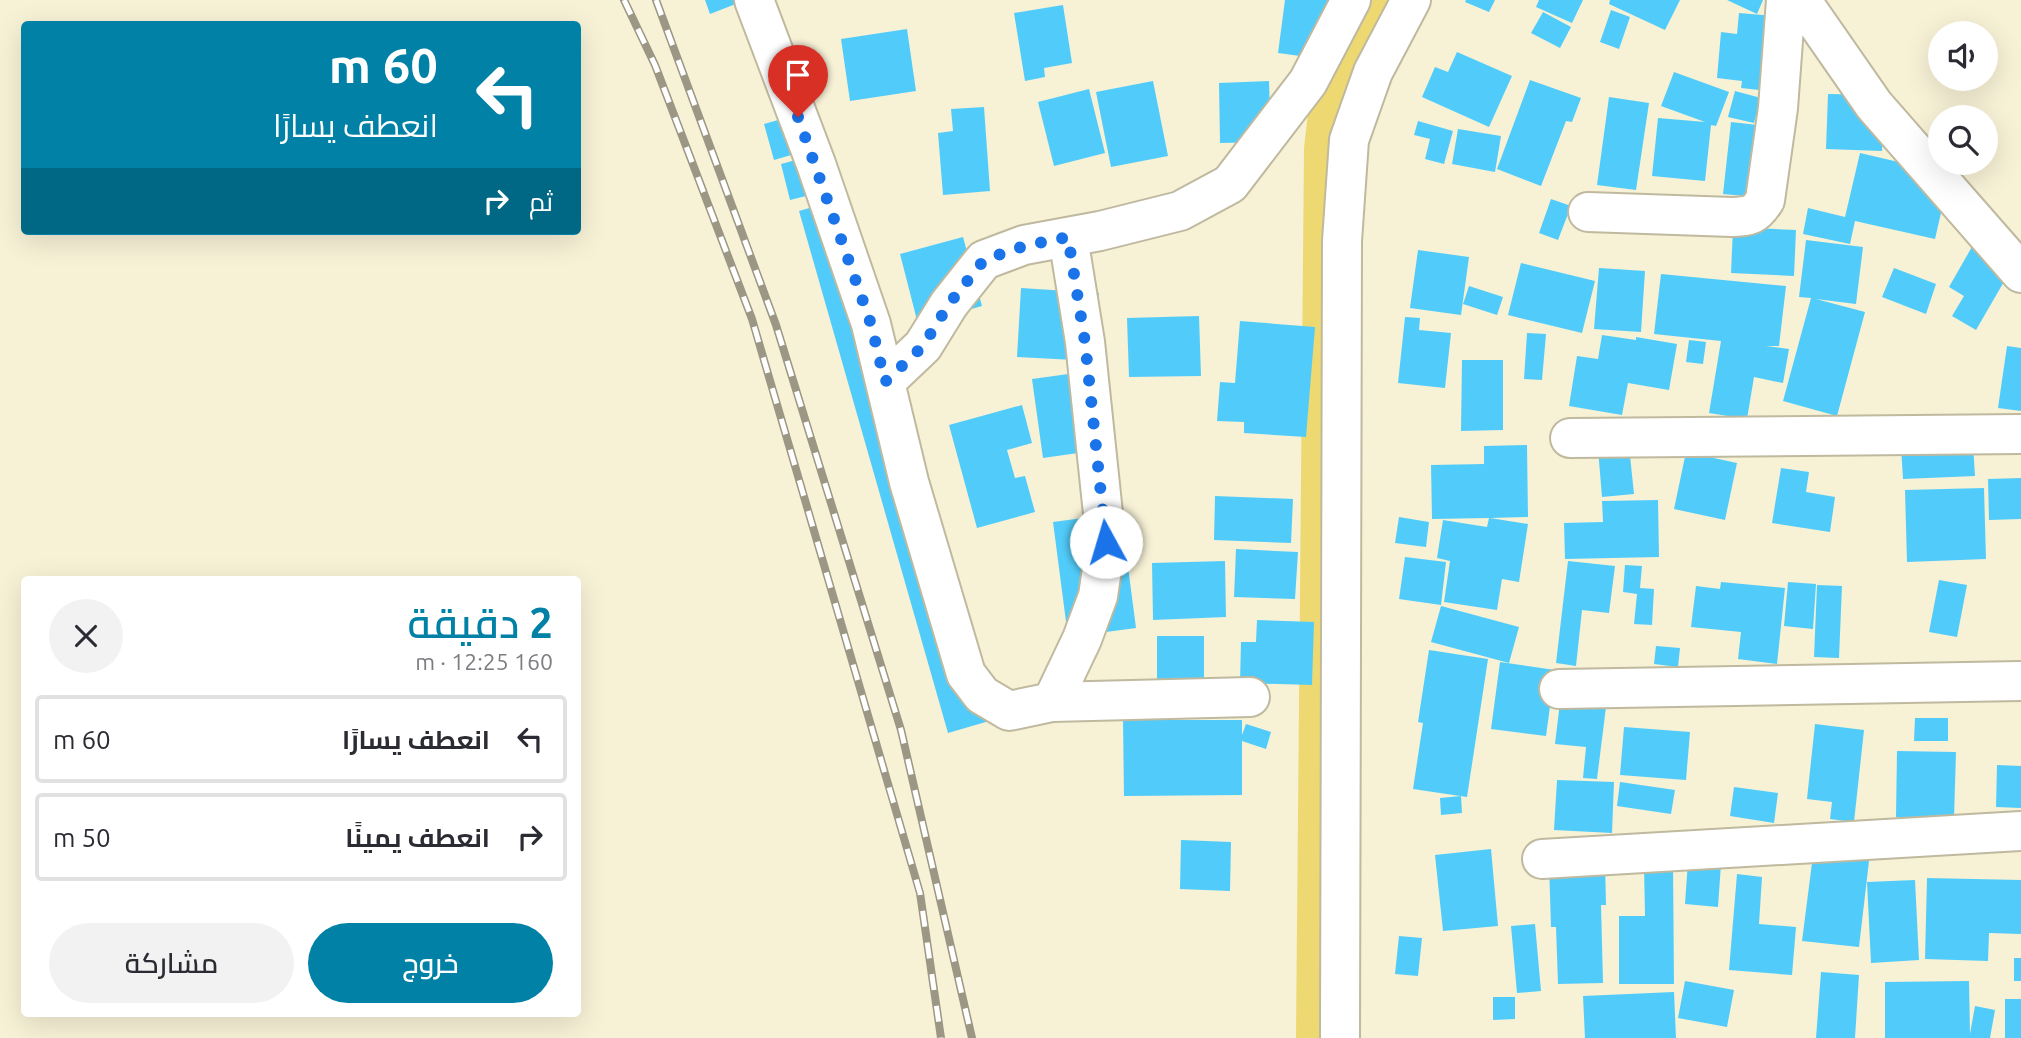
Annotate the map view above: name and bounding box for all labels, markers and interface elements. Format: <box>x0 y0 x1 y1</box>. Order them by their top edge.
map controls <box>1928 21 1998 175</box>
button: sound <box>1928 21 1998 91</box>
text: 60 m <box>329 37 438 92</box>
pin <box>768 45 828 117</box>
icon: left <box>462 49 553 140</box>
icon: arrive <box>779 56 817 94</box>
button: search <box>1928 105 1998 175</box>
text: انعطف يسارًا <box>273 107 438 143</box>
icon: right <box>477 182 515 220</box>
text: ثم <box>529 187 553 216</box>
position arrow <box>1069 505 1143 579</box>
button: close <box>49 599 123 673</box>
text: 2 دقيقة <box>407 599 553 646</box>
text: 160 m · 12:25 <box>415 649 553 674</box>
icon: left <box>511 720 549 758</box>
text: 60 m <box>53 725 111 754</box>
text: انعطف يسارًا <box>342 725 490 754</box>
icon: right <box>511 818 549 856</box>
text: 50 m <box>53 823 111 852</box>
text: انعطف يمينًا <box>345 823 490 852</box>
button: مشاركة <box>49 923 294 1003</box>
button: خروج <box>308 923 553 1003</box>

